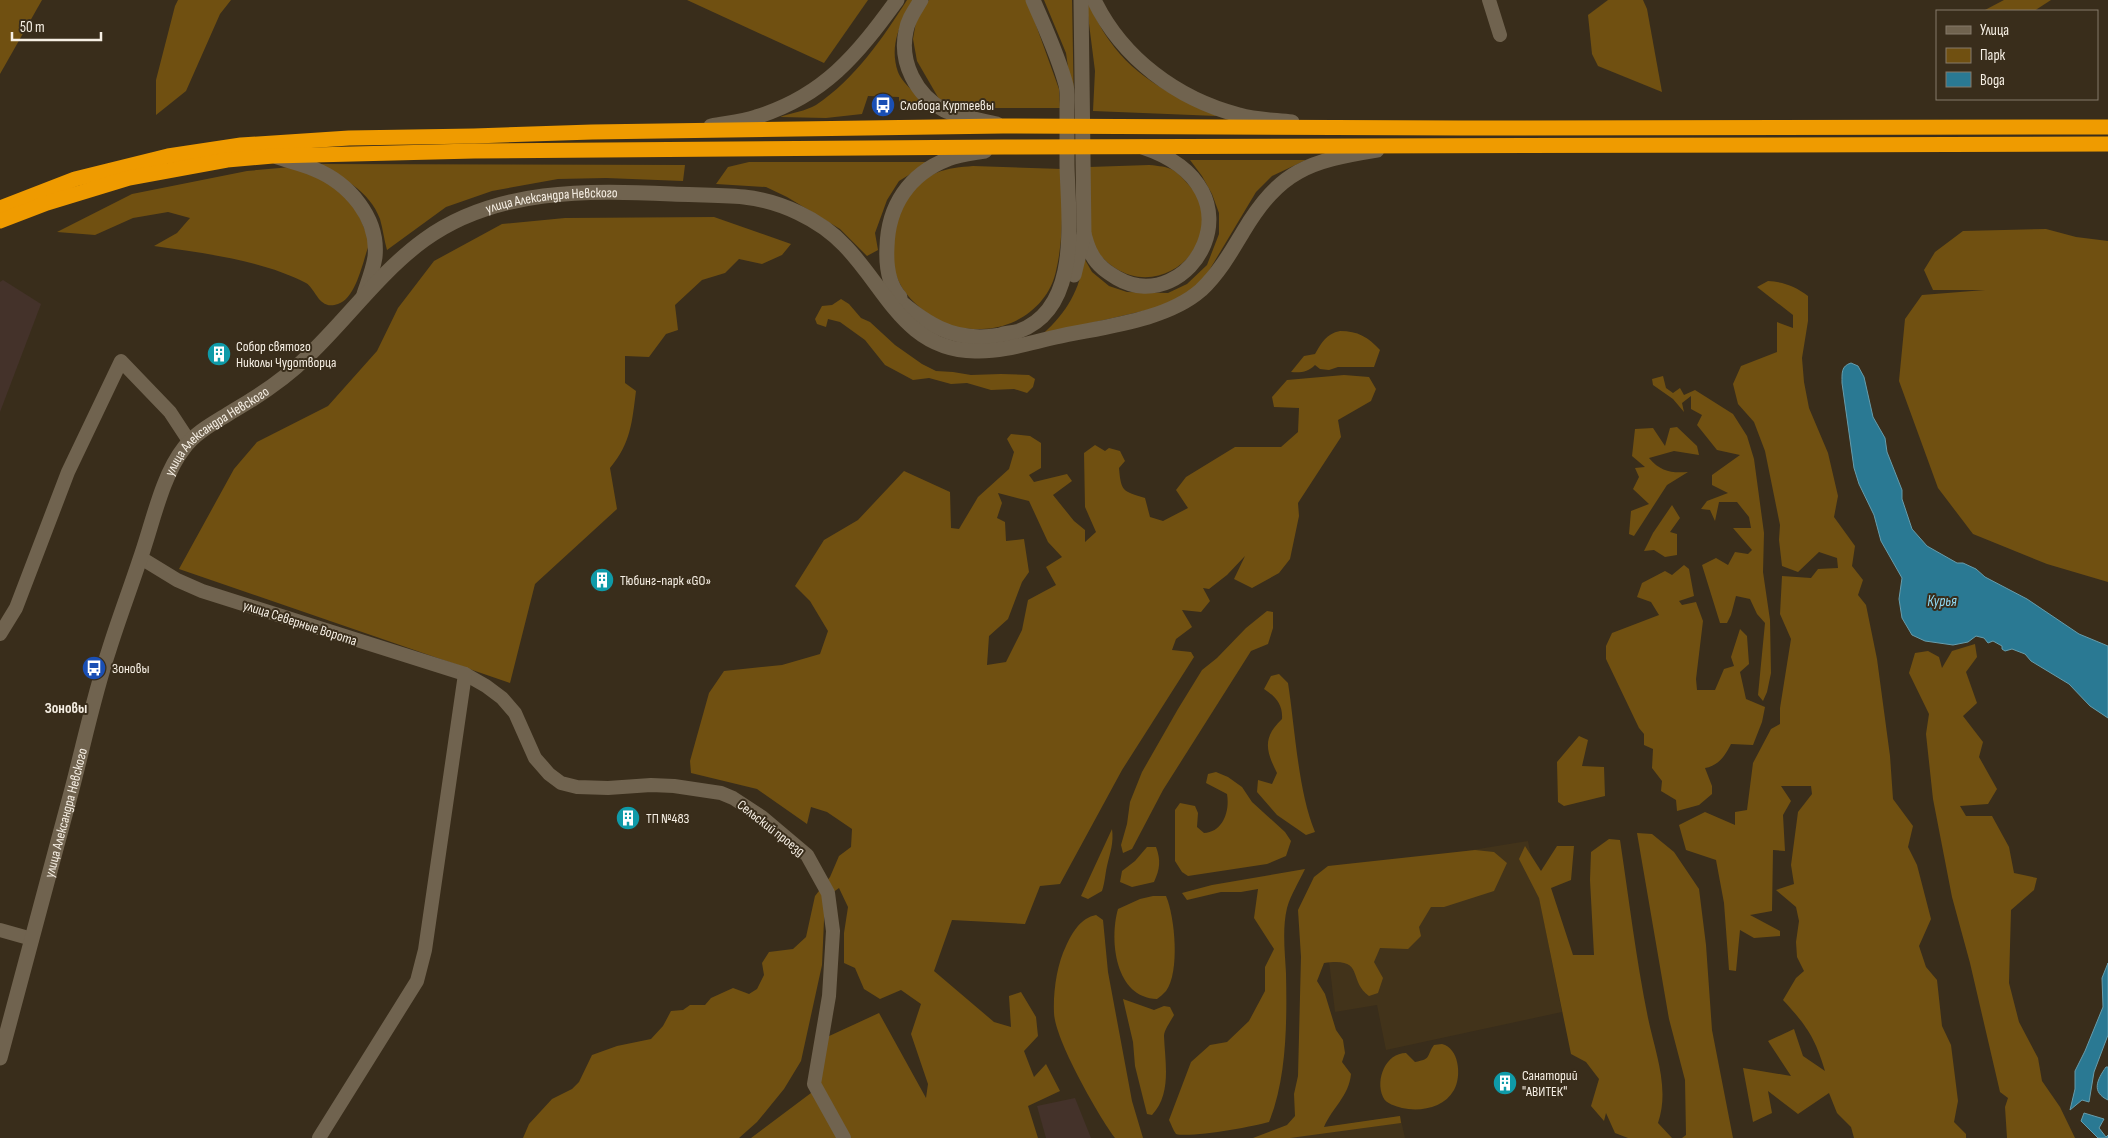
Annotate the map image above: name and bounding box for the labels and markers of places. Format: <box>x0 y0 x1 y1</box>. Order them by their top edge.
bus stop icon: Слобода Куртеевы <box>870 92 896 118</box>
place label: Слобода Куртеевы <box>900 97 994 114</box>
place label: Собор святого Николы Чудотворца <box>236 338 336 371</box>
building icon: Собор святого Николы Чудотворца <box>206 341 232 367</box>
building icon: Тюбинг-парк «GO» <box>589 567 615 593</box>
place label: Тюбинг-парк «GO» <box>620 572 711 589</box>
bus stop icon: Зоновы <box>81 655 107 681</box>
place label: Зоновы <box>112 660 149 677</box>
building icon: ТП №483 <box>615 805 641 831</box>
place label: ТП №483 <box>646 810 690 827</box>
place label: Санаторий "АВИТЕК" <box>1522 1067 1578 1100</box>
building icon: Санаторий "АВИТЕК" <box>1492 1070 1518 1096</box>

